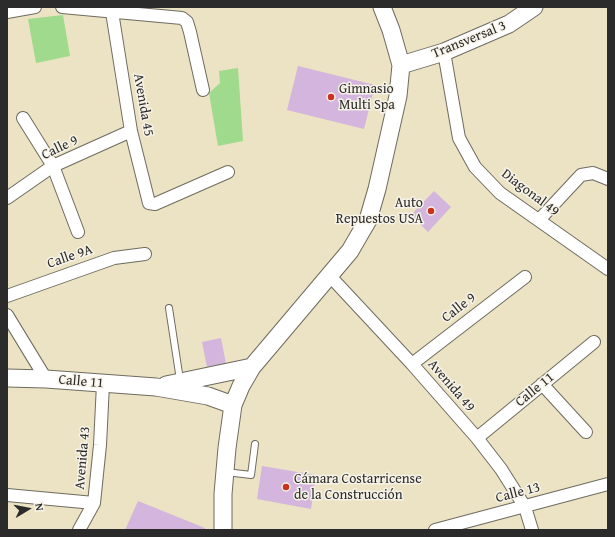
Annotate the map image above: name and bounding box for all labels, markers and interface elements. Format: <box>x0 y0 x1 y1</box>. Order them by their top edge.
street label: Transversal 3 <box>429 18 509 62</box>
street label: Avenida 45 <box>129 72 157 138</box>
place label: Gimnasio Multi Spa <box>339 81 395 114</box>
marker: Gimnasio Multi Spa <box>326 92 336 102</box>
street label: Calle 9 <box>39 132 81 164</box>
street label: Diagonal 49 <box>498 166 562 220</box>
place label: Auto Repuestos USA <box>336 195 423 228</box>
marker: Auto Repuestos USA <box>426 206 436 216</box>
street label: Calle 9A <box>45 241 95 273</box>
street label: Calle 9 <box>439 290 479 326</box>
street label: Avenida 49 <box>424 357 478 415</box>
street label: Calle 11 <box>512 369 558 411</box>
street label: Calle 11 <box>58 372 104 392</box>
street label: Avenida 43 <box>72 426 94 490</box>
place label: Cámara Costarricense de la Construcción <box>294 471 422 504</box>
street label: Calle 13 <box>494 479 542 507</box>
marker: Cámara Costarricense de la Construcción <box>281 482 291 492</box>
north arrow <box>8 489 48 529</box>
text: N <box>31 502 48 512</box>

